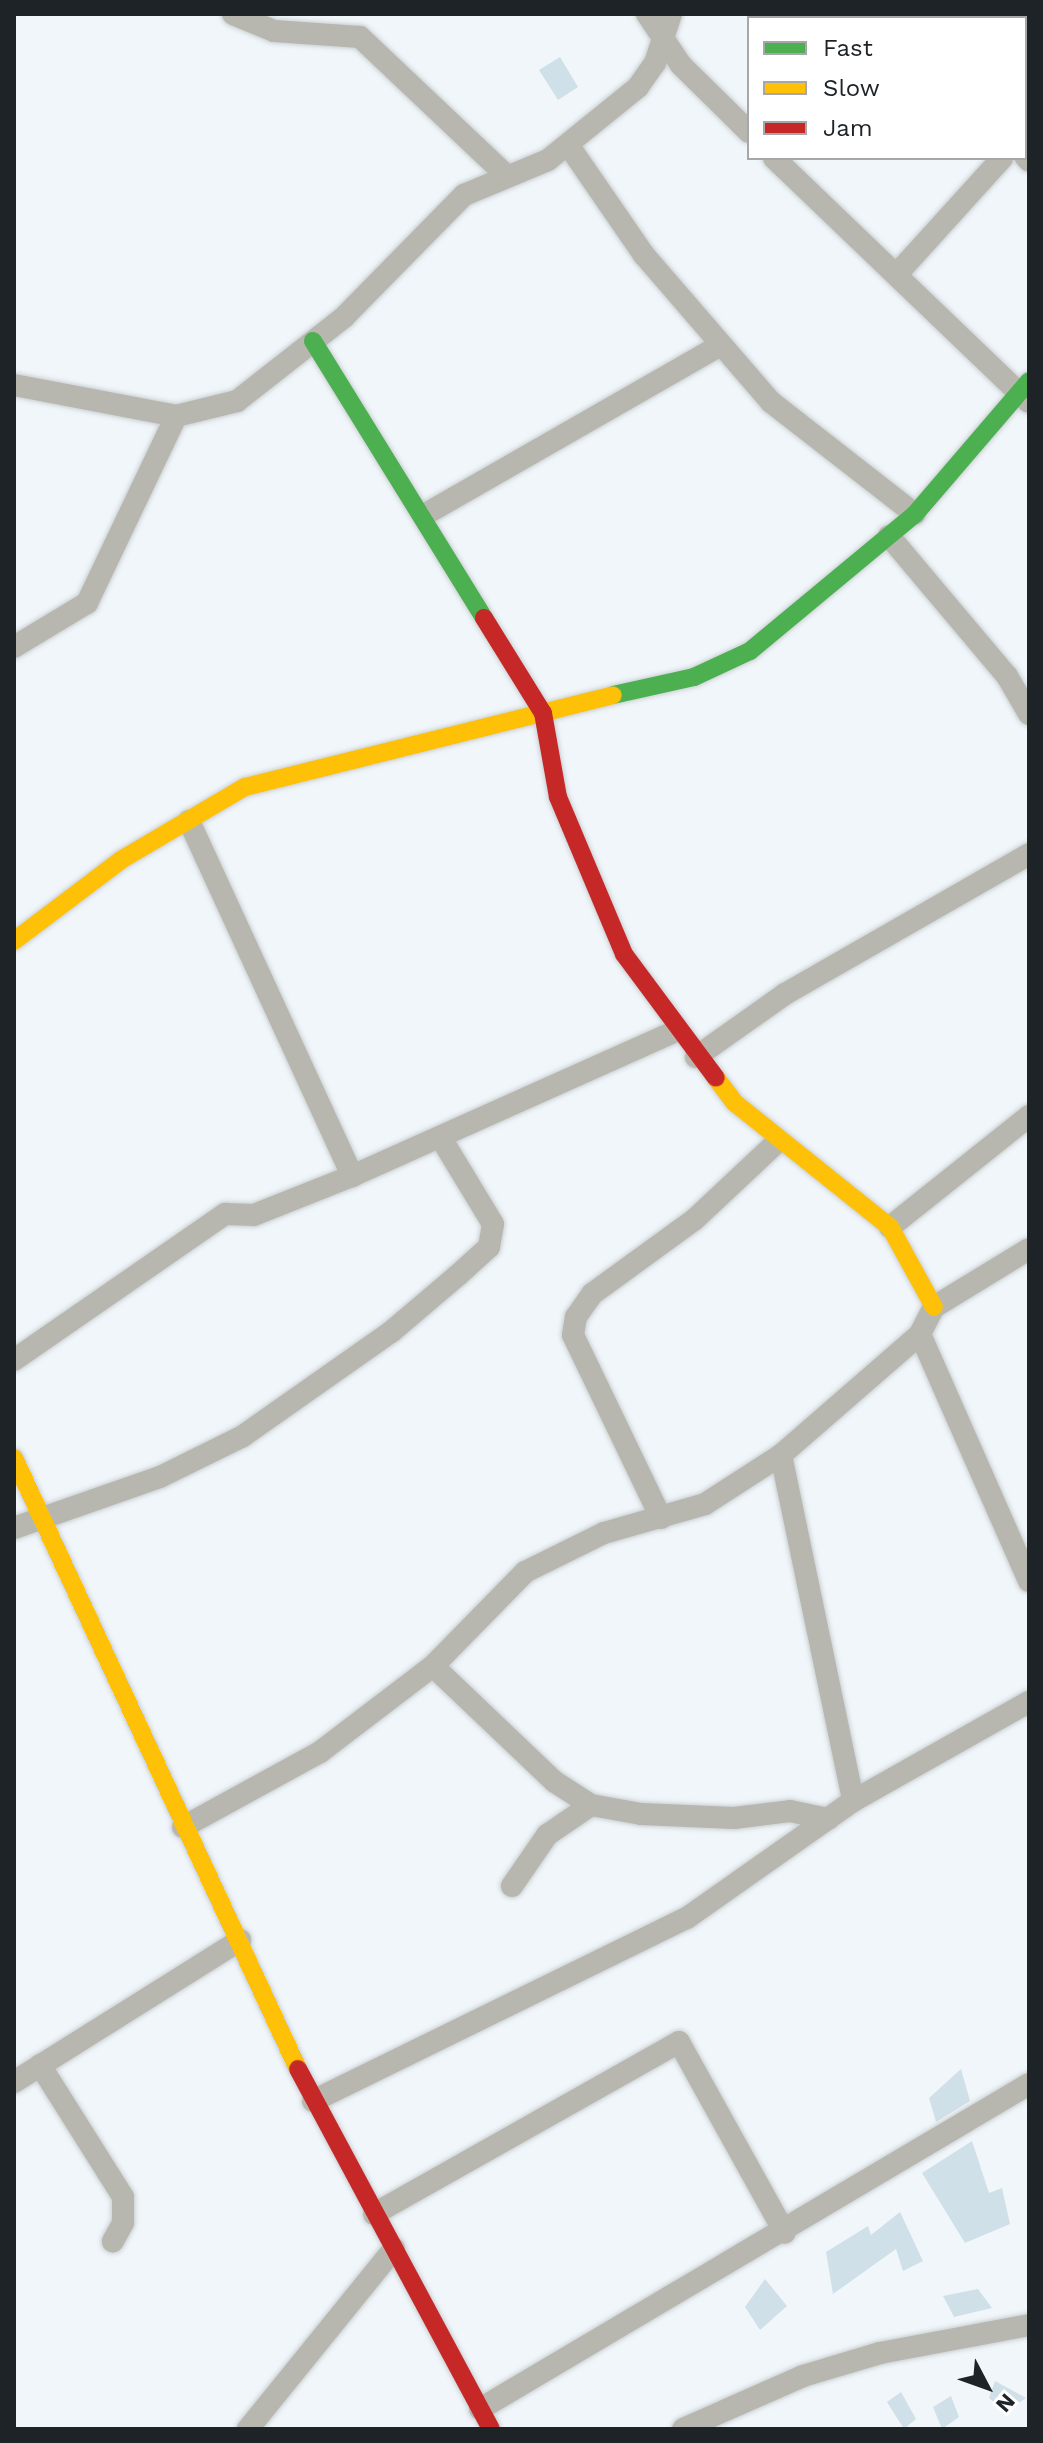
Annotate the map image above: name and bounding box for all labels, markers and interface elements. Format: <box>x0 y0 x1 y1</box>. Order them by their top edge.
legend <box>747 16 1027 160</box>
text: Fast <box>823 34 873 62</box>
text: Slow <box>823 74 880 102</box>
text: Jam <box>823 114 873 142</box>
north arrow <box>947 2347 1027 2427</box>
text: N <box>991 2389 1020 2417</box>

